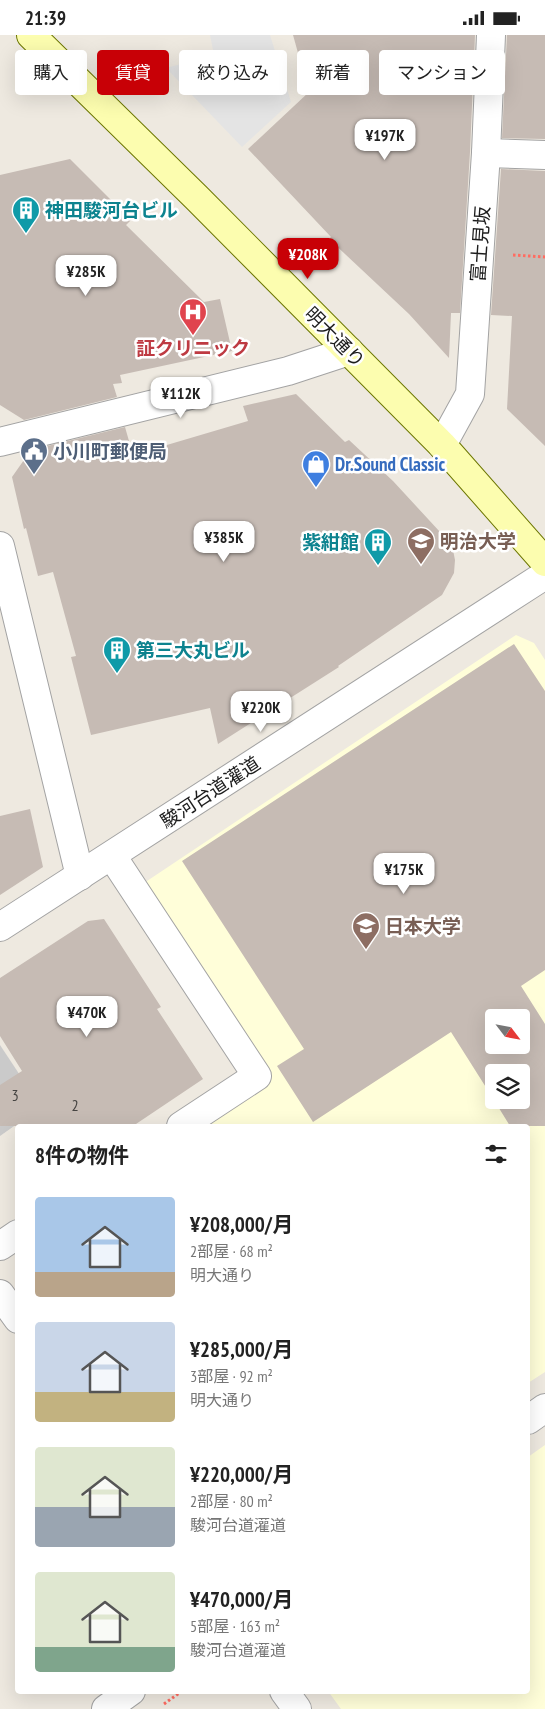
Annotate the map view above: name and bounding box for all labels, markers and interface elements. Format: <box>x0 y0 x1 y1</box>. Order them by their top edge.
text: 21:39 <box>25 6 66 30</box>
chip: 購入 <box>15 50 87 95</box>
chip: 賃貸 <box>97 50 169 95</box>
chip: 絞り込み <box>179 50 287 95</box>
chip: 新着 <box>297 50 369 95</box>
chip: マンション <box>379 50 505 95</box>
pin: ¥197K <box>350 119 420 161</box>
text: ¥197K <box>366 125 404 145</box>
building icon: 神田駿河台ビル <box>11 195 41 234</box>
place label: 神田駿河台ビル <box>45 198 178 222</box>
street label: 富士見坂 <box>465 205 495 283</box>
pin: ¥208K <box>273 237 343 280</box>
text: ¥208K <box>289 244 327 264</box>
pin: ¥285K <box>51 255 121 297</box>
text: ¥285K <box>67 261 105 281</box>
hospital icon: 証クリニック <box>178 297 208 336</box>
street label: 明大通り <box>300 302 370 372</box>
place label: 証クリニック <box>136 336 250 360</box>
pin: ¥112K <box>146 377 216 419</box>
text: ¥112K <box>162 383 200 403</box>
public building icon: 小川町郵便局 <box>19 436 49 475</box>
place label: 小川町郵便局 <box>53 439 167 463</box>
shop icon: Dr.Sound Classic <box>301 449 331 488</box>
place label: Dr.Sound Classic <box>335 452 445 476</box>
pin: ¥385K <box>189 521 259 563</box>
school or university icon: 明治大学 <box>406 526 436 565</box>
text: ¥385K <box>205 527 243 547</box>
building icon: 紫紺館 <box>363 527 393 566</box>
place label: 明治大学 <box>440 529 516 553</box>
place label: 紫紺館 <box>302 530 359 554</box>
building icon: 第三大丸ビル <box>102 635 132 674</box>
place label: 第三大丸ビル <box>136 638 250 662</box>
pin: ¥220K <box>226 691 296 733</box>
text: ¥220K <box>242 697 280 717</box>
street label: 駿河台道灌道 <box>156 751 264 833</box>
pin: ¥175K <box>369 853 439 895</box>
text: ¥175K <box>385 859 423 879</box>
school or university icon: 日本大学 <box>351 911 381 950</box>
place label: 日本大学 <box>385 914 461 938</box>
pin: ¥470K <box>52 995 122 1038</box>
text: ¥470K <box>68 1002 106 1022</box>
north arrow <box>485 1009 530 1054</box>
map controls <box>485 1009 530 1109</box>
button: layers <box>485 1064 530 1109</box>
house number: 3 <box>11 1085 19 1105</box>
house number: 2 <box>71 1095 79 1115</box>
icon: filters <box>482 1140 510 1168</box>
text: 8件の物件 <box>35 1142 129 1169</box>
text: ¥208,000/月 <box>190 1211 293 1238</box>
icon: home <box>75 1217 135 1277</box>
text: 2部屋 · 68 m² <box>190 1241 273 1261</box>
text: 明大通り <box>190 1265 254 1285</box>
text: ¥285,000/月 <box>190 1336 293 1363</box>
icon: home <box>75 1342 135 1402</box>
text: 3部屋 · 92 m² <box>190 1366 273 1386</box>
text: 明大通り <box>190 1390 254 1410</box>
text: ¥220,000/月 <box>190 1461 293 1488</box>
icon: home <box>75 1467 135 1527</box>
text: 2部屋 · 80 m² <box>190 1491 273 1511</box>
text: 駿河台道灌道 <box>190 1515 286 1535</box>
text: ¥470,000/月 <box>190 1586 293 1613</box>
icon: home <box>75 1592 135 1652</box>
text: 5部屋 · 163 m² <box>190 1616 280 1636</box>
text: 駿河台道灌道 <box>190 1640 286 1660</box>

